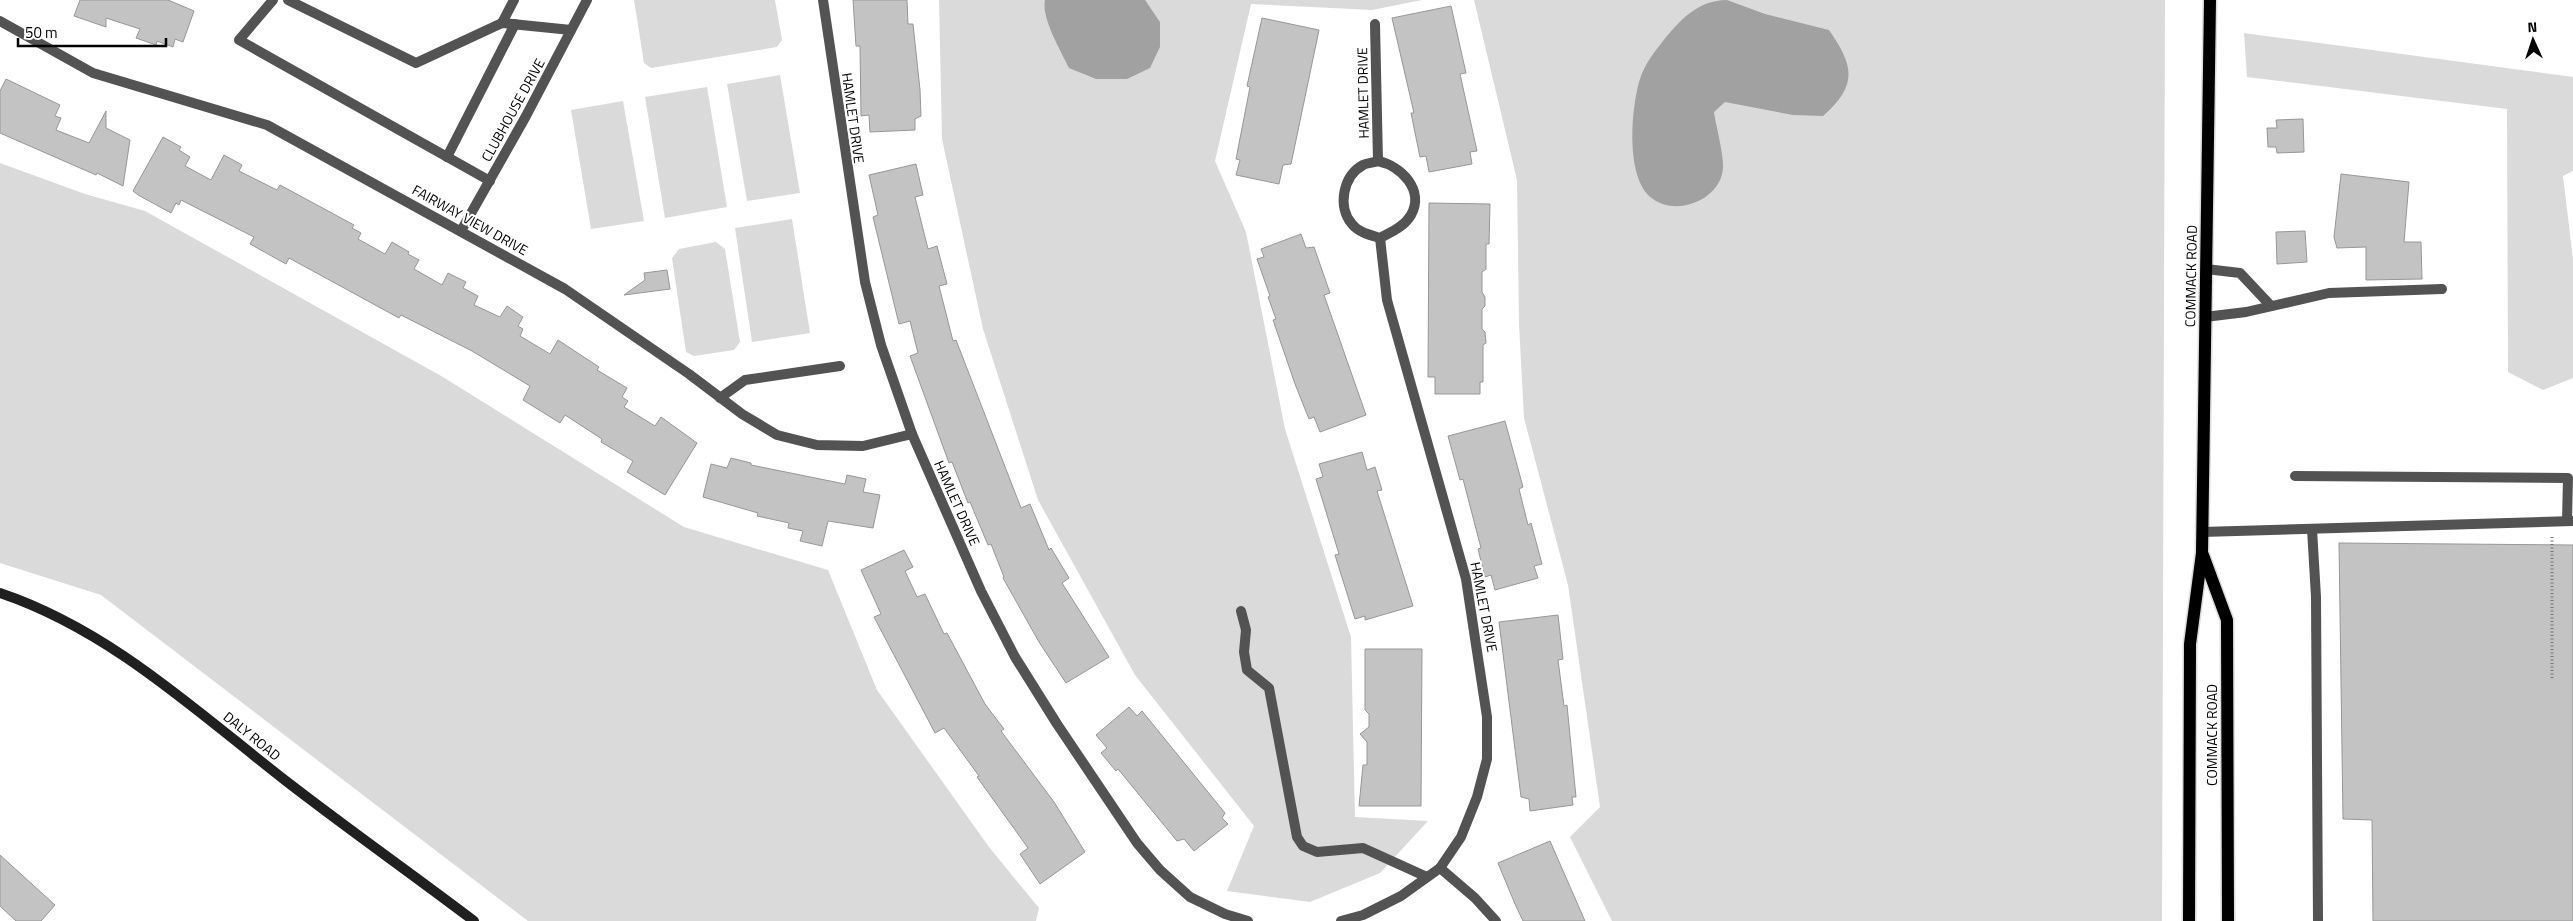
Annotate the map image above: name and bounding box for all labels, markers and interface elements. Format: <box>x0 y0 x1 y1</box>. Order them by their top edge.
scale bar <box>18 15 165 47</box>
north arrow <box>2508 15 2558 65</box>
text: N <box>2527 16 2538 37</box>
text: 50 m <box>25 21 58 44</box>
street label: HAMLET DRIVE <box>1351 47 1374 139</box>
street label: CLUBHOUSE DRIVE <box>476 54 550 165</box>
street label: HAMLET DRIVE <box>837 71 870 165</box>
street label: FAIRWAY VIEW DRIVE <box>409 179 532 260</box>
street label: COMMACK ROAD <box>2179 225 2202 327</box>
street label: HAMLET DRIVE <box>929 457 986 549</box>
street label: HAMLET DRIVE <box>1465 560 1504 654</box>
street label: COMMACK ROAD <box>2201 684 2222 786</box>
street label: DALY ROAD <box>219 706 285 765</box>

